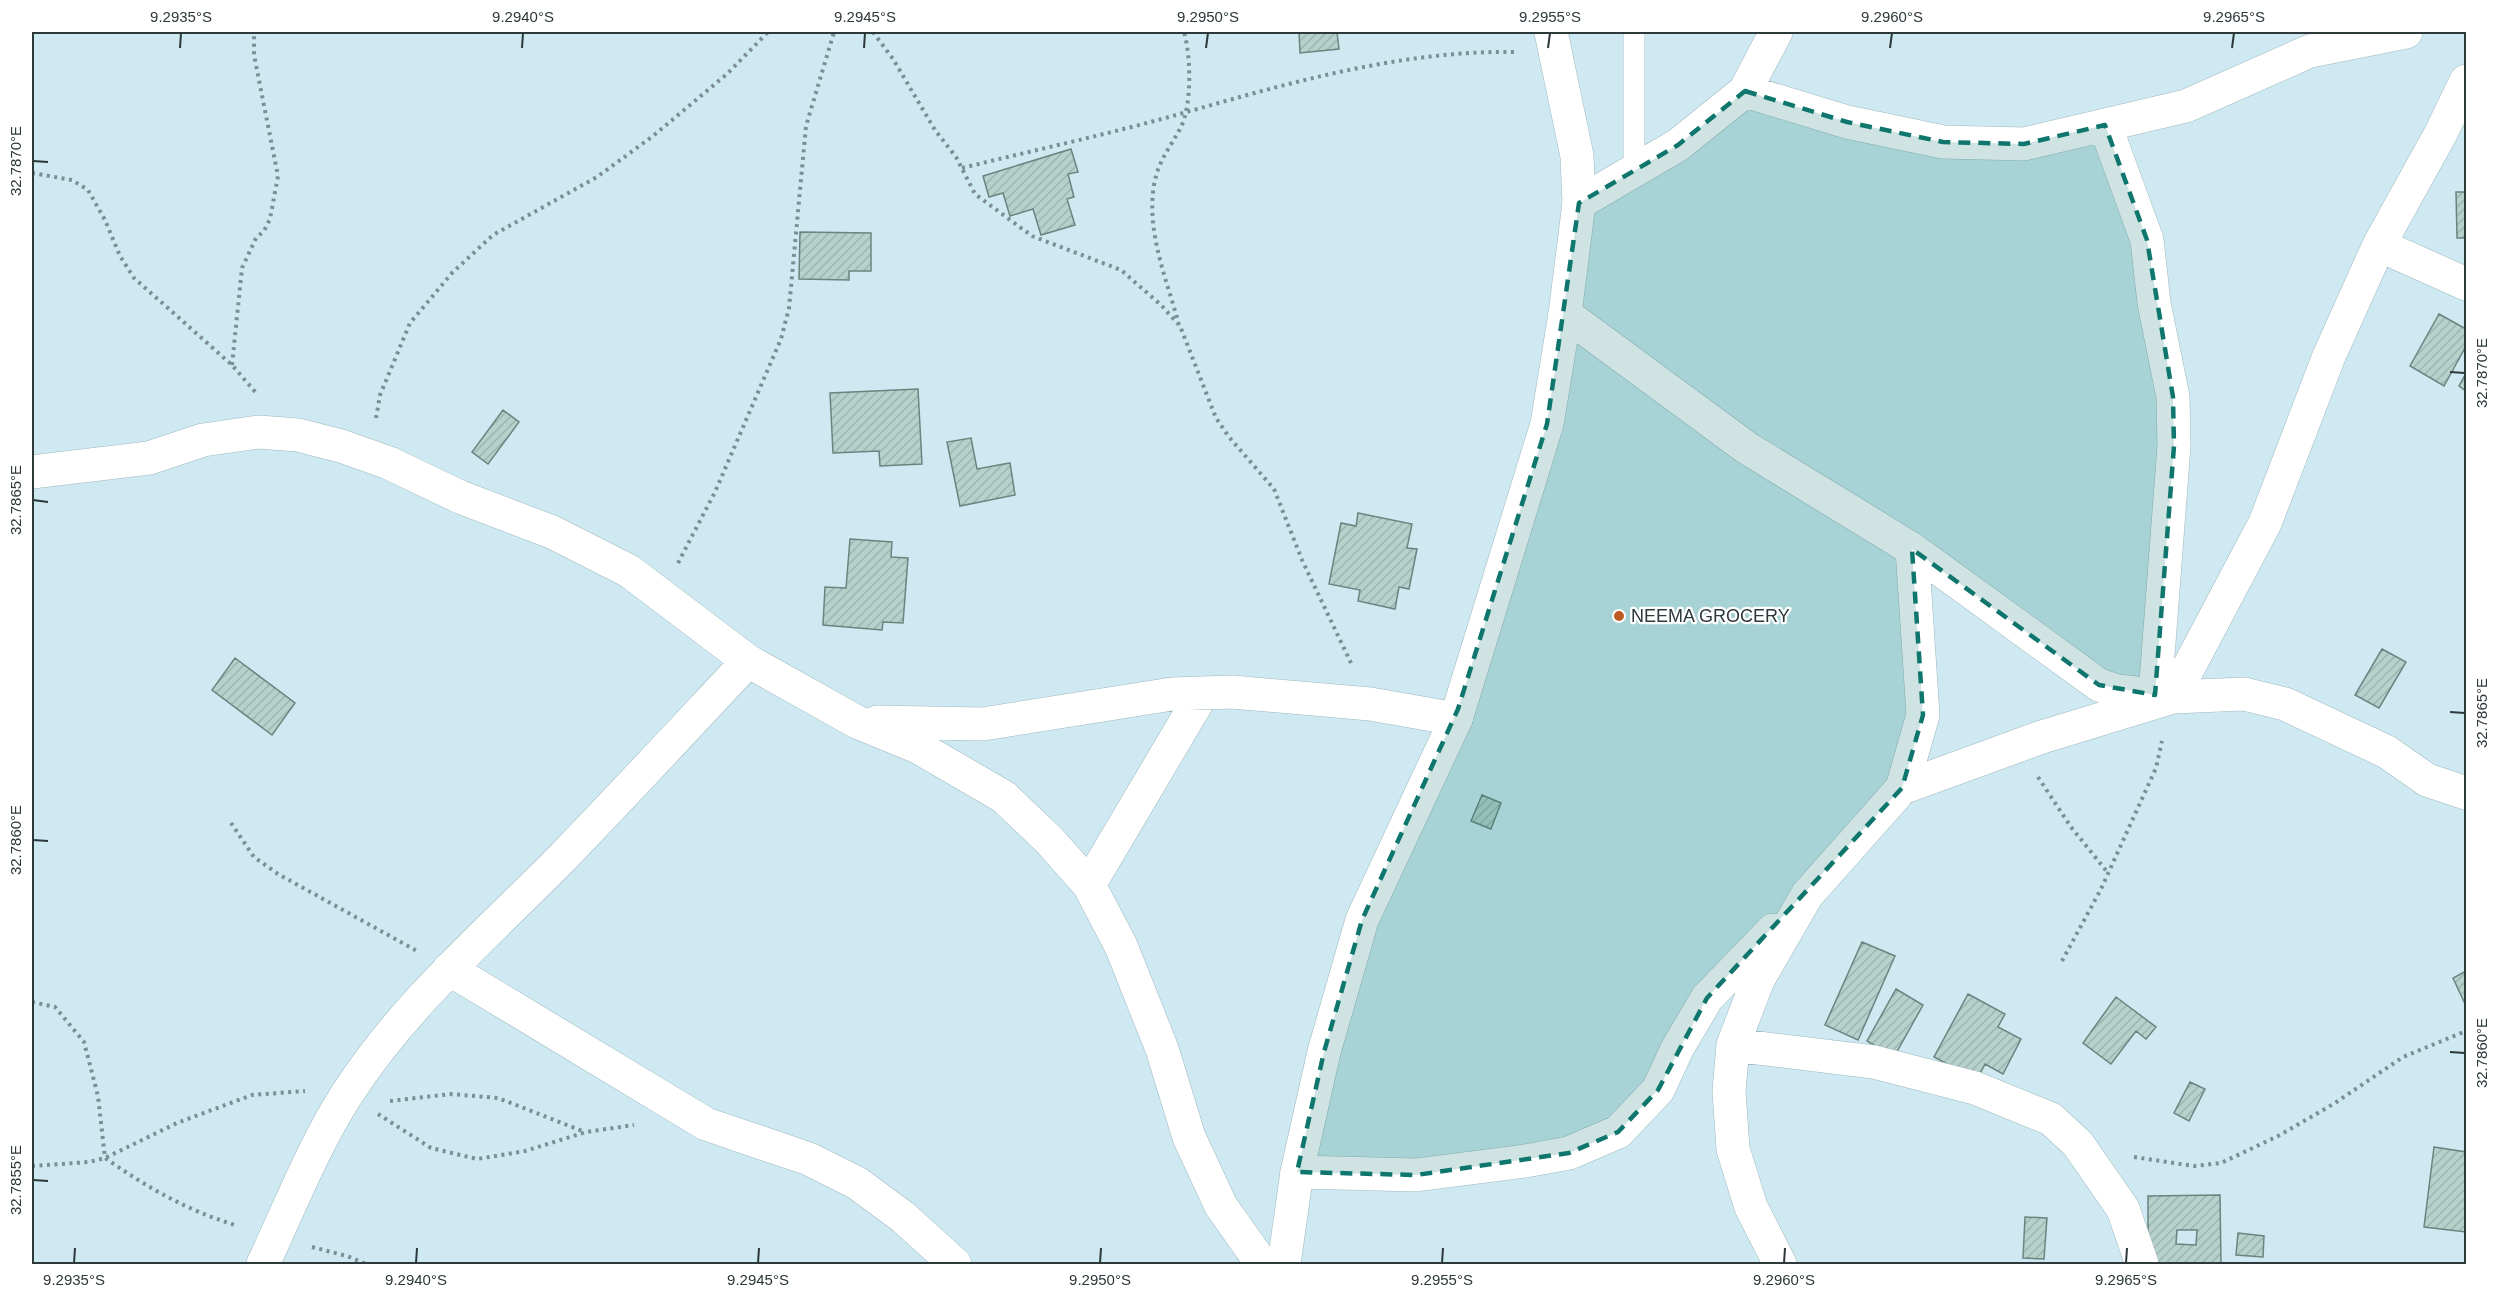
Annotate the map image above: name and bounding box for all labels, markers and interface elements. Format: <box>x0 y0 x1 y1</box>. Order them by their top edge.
text: 9.2935°S <box>150 8 212 25</box>
text: 9.2940°S <box>492 8 554 25</box>
text: 9.2945°S <box>834 8 896 25</box>
text: 9.2950°S <box>1177 8 1239 25</box>
text: 9.2955°S <box>1519 8 1581 25</box>
text: 9.2960°S <box>1861 8 1923 25</box>
text: 9.2965°S <box>2203 8 2265 25</box>
text: 32.7870°E <box>7 126 24 196</box>
text: 32.7870°E <box>2473 338 2490 408</box>
text: 32.7865°E <box>7 465 24 535</box>
place label: NEEMA GROCERY <box>1631 606 1790 626</box>
marker: NEEMA GROCERY <box>1612 609 1626 623</box>
text: 32.7865°E <box>2473 678 2490 748</box>
text: 32.7860°E <box>7 805 24 875</box>
text: 32.7860°E <box>2473 1018 2490 1088</box>
text: 32.7855°E <box>7 1145 24 1215</box>
text: 9.2935°S <box>43 1271 105 1288</box>
text: 9.2940°S <box>385 1271 447 1288</box>
text: 9.2945°S <box>727 1271 789 1288</box>
text: 9.2950°S <box>1069 1271 1131 1288</box>
text: 9.2955°S <box>1411 1271 1473 1288</box>
text: 9.2960°S <box>1753 1271 1815 1288</box>
text: 9.2965°S <box>2095 1271 2157 1288</box>

